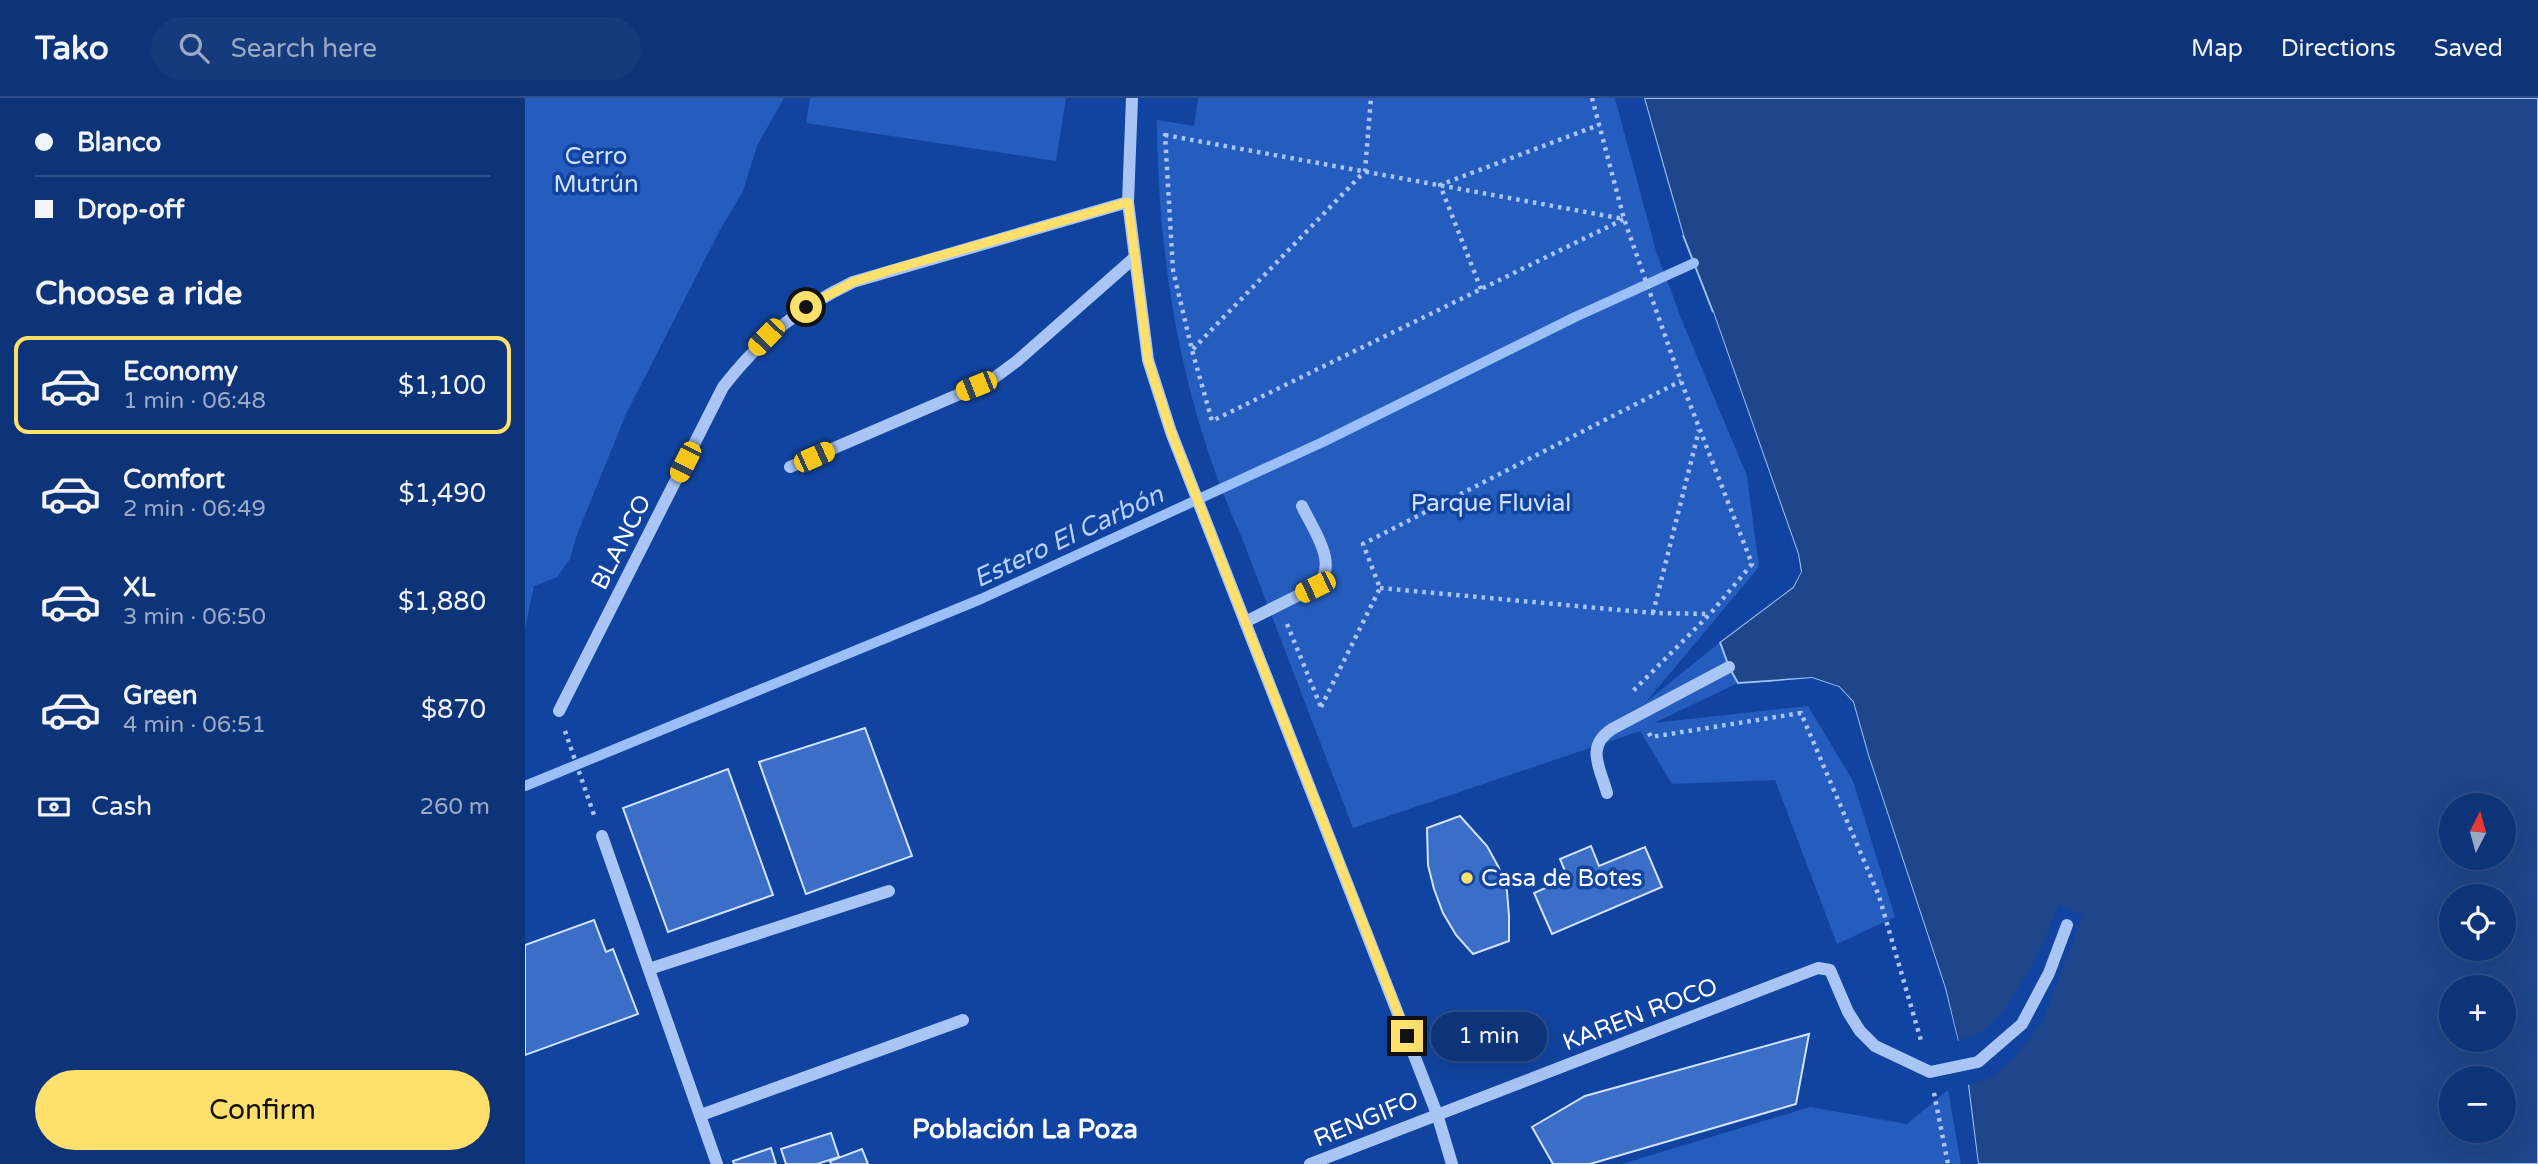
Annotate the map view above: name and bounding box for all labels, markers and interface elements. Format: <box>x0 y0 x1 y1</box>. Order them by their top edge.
search box <box>151 17 641 80</box>
text: Tako <box>35 29 109 68</box>
icon: search <box>175 29 213 67</box>
text: Search here <box>231 33 377 64</box>
text: Map <box>2191 34 2243 63</box>
text: Directions <box>2281 34 2396 63</box>
text: Saved <box>2434 34 2503 63</box>
text: Blanco <box>77 127 161 158</box>
park label: Cerro Mutrún <box>553 142 639 199</box>
text: Drop-off <box>77 194 184 225</box>
text: Choose a ride <box>35 275 242 313</box>
route start <box>790 291 822 323</box>
car <box>744 315 789 359</box>
icon: car <box>39 354 102 417</box>
text: Economy <box>123 356 238 387</box>
car <box>953 368 1000 404</box>
text: $1,100 <box>398 370 486 401</box>
text: 1 min · 06:48 <box>123 387 266 415</box>
car <box>667 439 704 485</box>
car <box>791 439 838 475</box>
icon: car <box>39 462 102 525</box>
text: Comfort <box>123 464 225 495</box>
text: $1,490 <box>398 478 486 509</box>
water label: Estero El Carbón <box>968 478 1169 594</box>
park label: Parque Fluvial <box>1411 489 1571 518</box>
street label: BLANCO <box>585 490 658 595</box>
text: 2 min · 06:49 <box>123 495 266 523</box>
car <box>1292 568 1339 606</box>
icon: car <box>39 570 102 633</box>
text: XL <box>123 572 155 603</box>
text: $1,880 <box>398 586 486 617</box>
text: 3 min · 06:50 <box>123 603 266 631</box>
icon: car <box>39 678 102 741</box>
text: Green <box>123 680 198 711</box>
text: $870 <box>421 694 486 725</box>
text: 4 min · 06:51 <box>123 711 266 739</box>
icon: cash <box>35 788 73 826</box>
text: Cash <box>91 791 152 822</box>
text: 260 m <box>420 793 490 821</box>
north arrow <box>2439 793 2517 870</box>
map controls <box>2439 793 2516 1143</box>
place label: Casa de Botes <box>1481 864 1643 893</box>
marker: Casa de Botes <box>1459 870 1475 886</box>
button: locate <box>2439 884 2516 961</box>
street label: KAREN ROCO <box>1559 972 1722 1057</box>
button: + <box>2439 975 2516 1052</box>
callout: 1 min <box>1431 1012 1547 1060</box>
route end <box>1391 1020 1423 1052</box>
text: 1 min <box>1458 1022 1520 1050</box>
button: − <box>2439 1066 2516 1143</box>
button: Confirm <box>35 1070 490 1150</box>
street label: RENGIFO <box>1310 1085 1423 1154</box>
district label: Población La Poza <box>912 1114 1138 1145</box>

